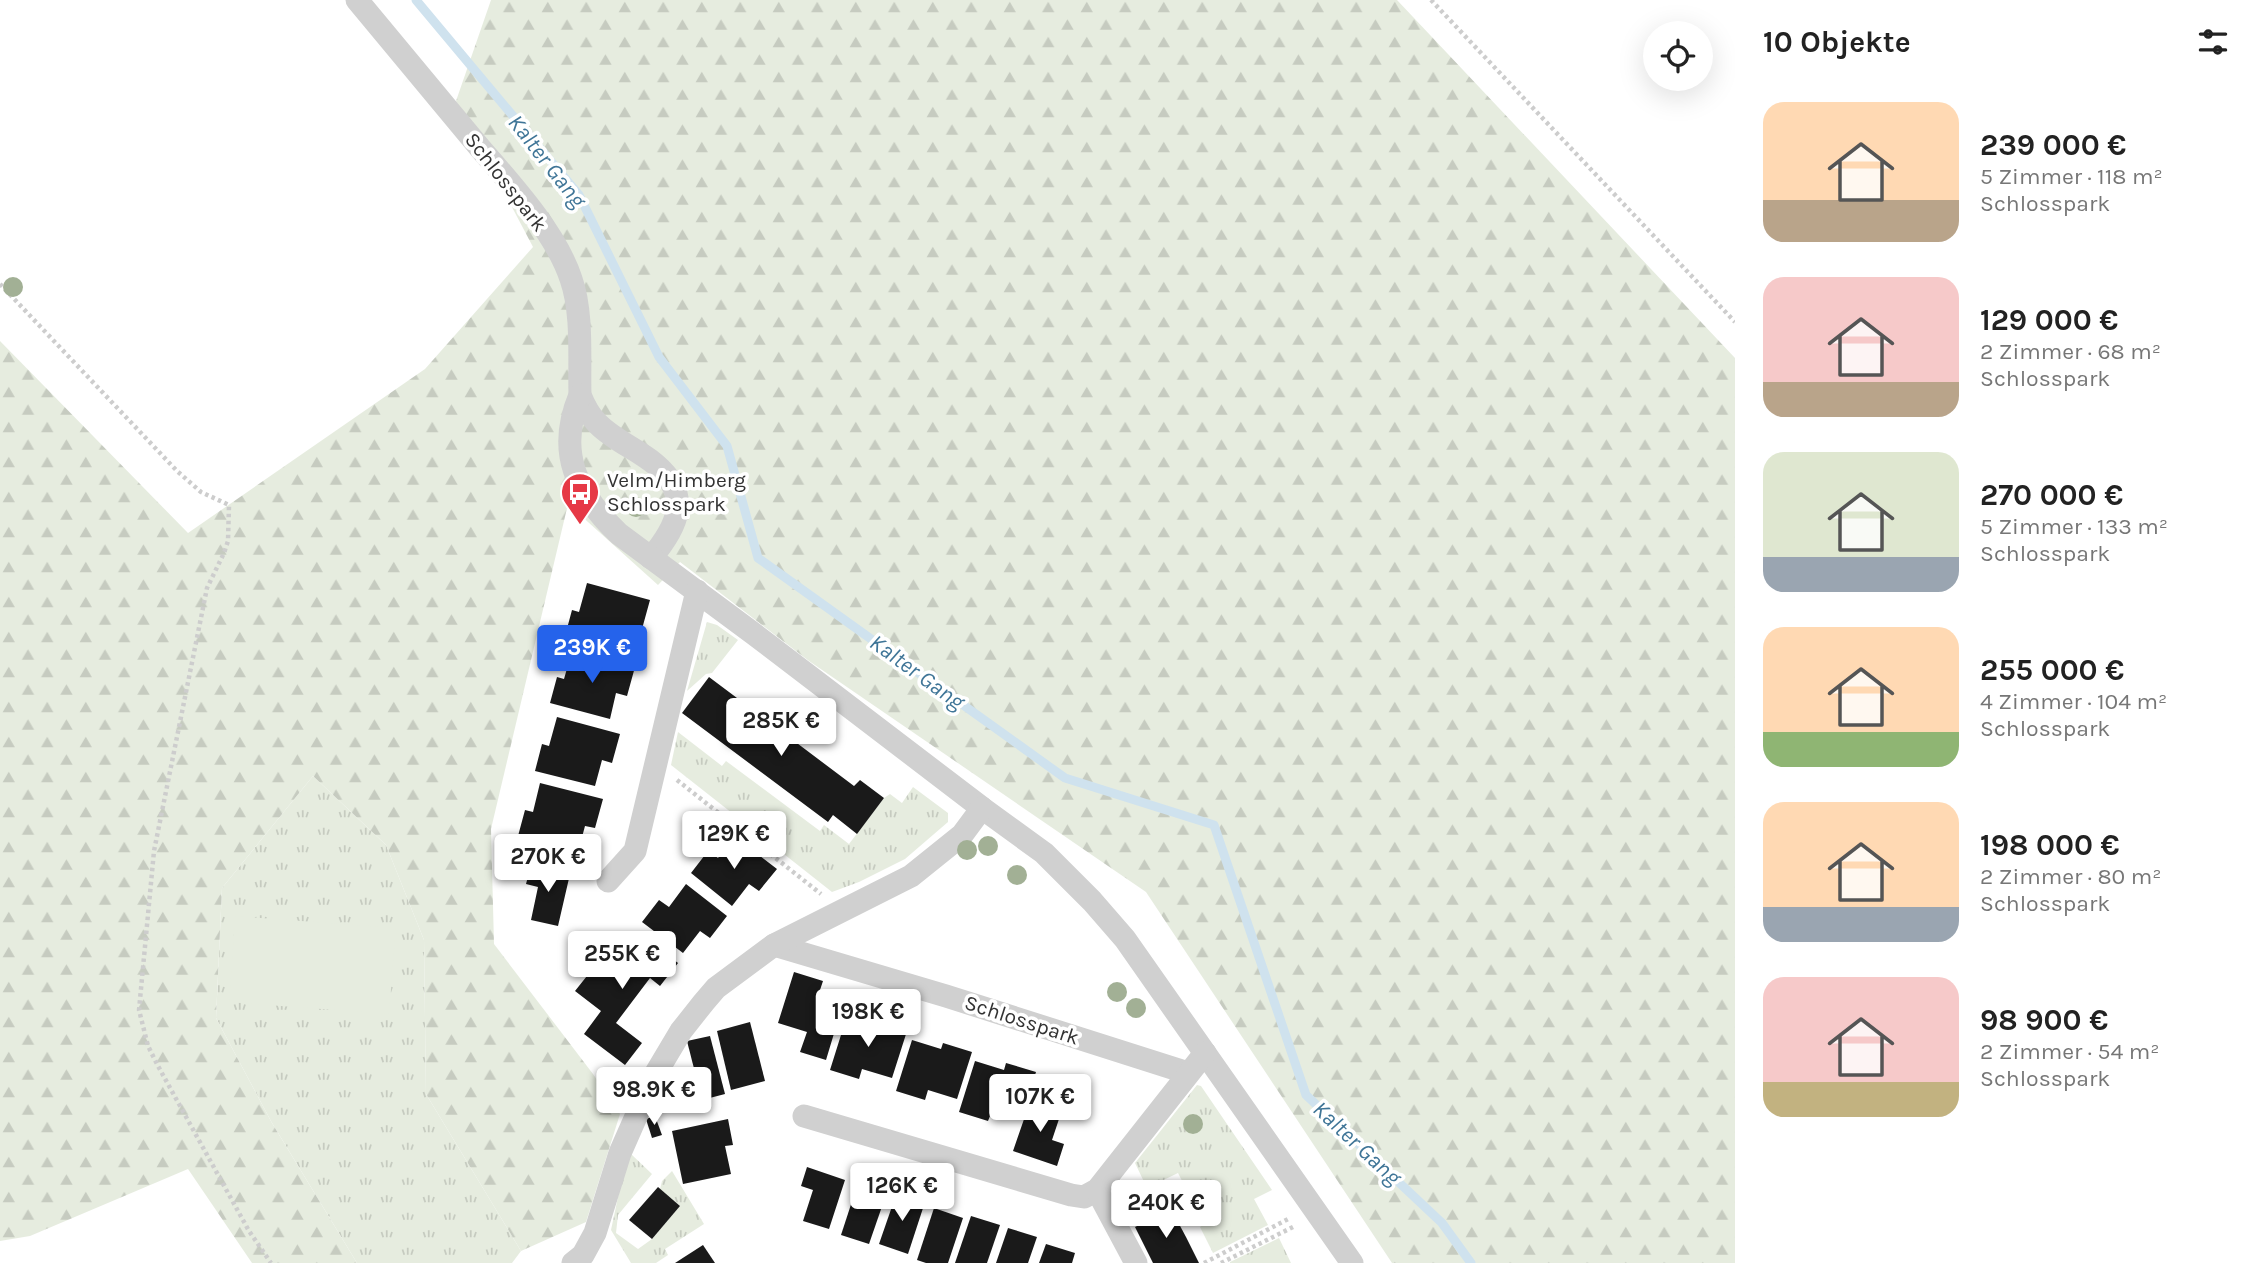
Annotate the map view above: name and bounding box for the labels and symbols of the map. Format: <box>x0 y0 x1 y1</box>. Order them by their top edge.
water label: Kalter Gang <box>502 109 592 214</box>
street label: Schlosspark <box>460 128 552 236</box>
place label: Velm/Himberg Schlosspark <box>607 468 746 516</box>
bus stop icon: Velm/Himberg Schlosspark <box>559 471 601 526</box>
pin: 239K € <box>535 626 649 685</box>
water label: Kalter Gang <box>864 629 971 716</box>
pin: 285K € <box>724 698 838 758</box>
pin: 129K € <box>677 812 791 871</box>
pin: 270K € <box>491 834 605 894</box>
pin: 255K € <box>565 932 679 991</box>
pin: 198K € <box>811 990 925 1049</box>
street label: Schlosspark <box>962 990 1082 1050</box>
pin: 98.9K € <box>589 1068 719 1127</box>
pin: 107K € <box>983 1074 1097 1134</box>
water label: Kalter Gang <box>1307 1095 1408 1191</box>
pin: 126K € <box>845 1164 959 1223</box>
pin: 240K € <box>1109 1180 1223 1240</box>

